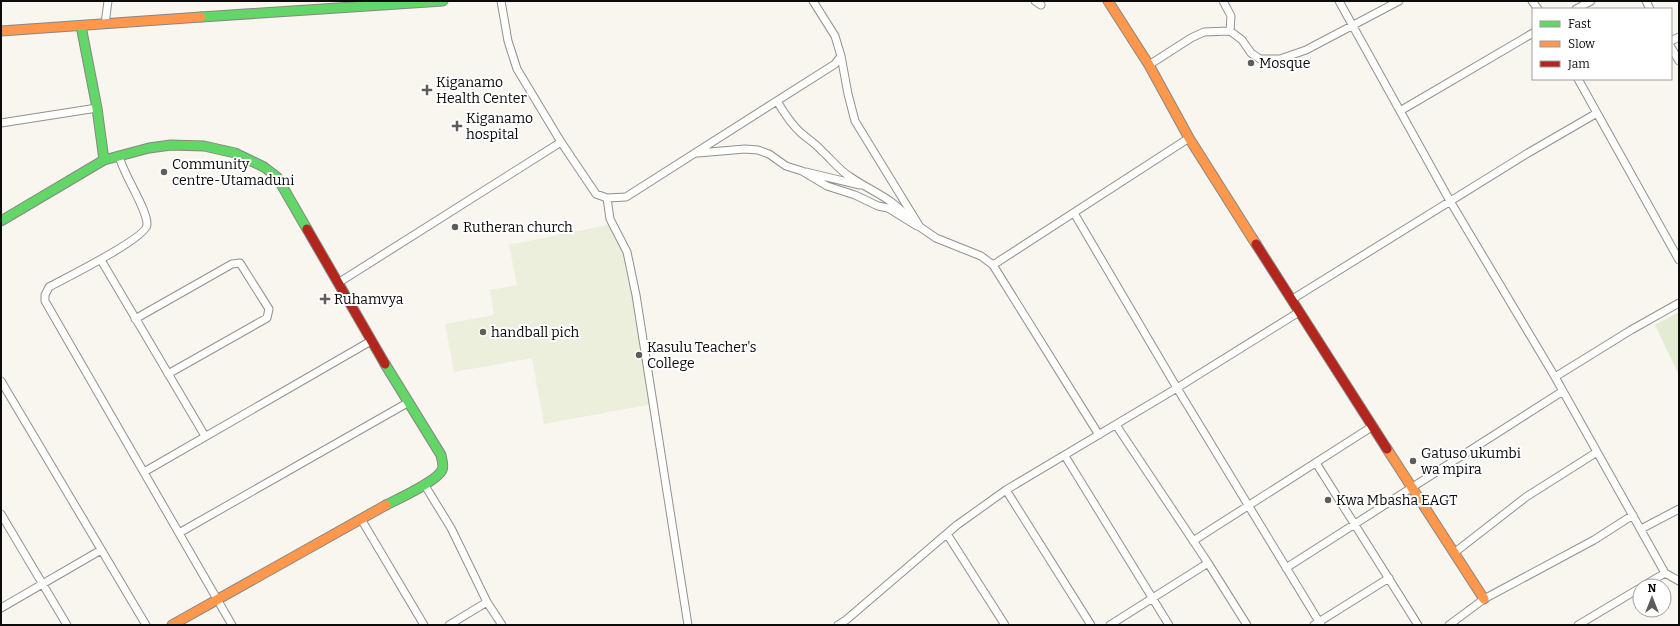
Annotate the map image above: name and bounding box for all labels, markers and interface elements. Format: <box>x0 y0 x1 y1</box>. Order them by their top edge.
legend <box>1532 8 1672 80</box>
text: Fast <box>1568 17 1592 31</box>
text: Slow <box>1568 37 1595 51</box>
place label: Mosque <box>1259 55 1310 72</box>
text: Jam <box>1567 57 1590 71</box>
marker: Mosque <box>1246 58 1256 68</box>
place label: Kiganamo Health Center <box>436 74 527 107</box>
marker: Kiganamo Health Center <box>421 84 433 96</box>
place label: Kiganamo hospital <box>466 110 533 143</box>
marker: Kiganamo hospital <box>451 120 463 132</box>
place label: Community centre-Utamaduni <box>172 156 294 189</box>
marker: Community centre-Utamaduni <box>159 167 169 177</box>
place label: Rutheran church <box>463 219 573 236</box>
marker: Rutheran church <box>450 222 460 232</box>
place label: Ruhamvya <box>334 291 404 308</box>
marker: Ruhamvya <box>319 293 331 305</box>
place label: handball pich <box>491 324 580 341</box>
marker: handball pich <box>478 327 488 337</box>
place label: Kasulu Teacher's College <box>647 339 756 372</box>
marker: Kasulu Teacher's College <box>634 350 644 360</box>
place label: Gatuso ukumbi wa mpira <box>1420 445 1521 478</box>
marker: Gatuso ukumbi wa mpira <box>1408 456 1418 466</box>
place label: Kwa Mbasha EAGT <box>1336 492 1458 509</box>
marker: Kwa Mbasha EAGT <box>1323 495 1333 505</box>
north arrow <box>1632 578 1672 618</box>
text: N <box>1648 582 1657 595</box>

